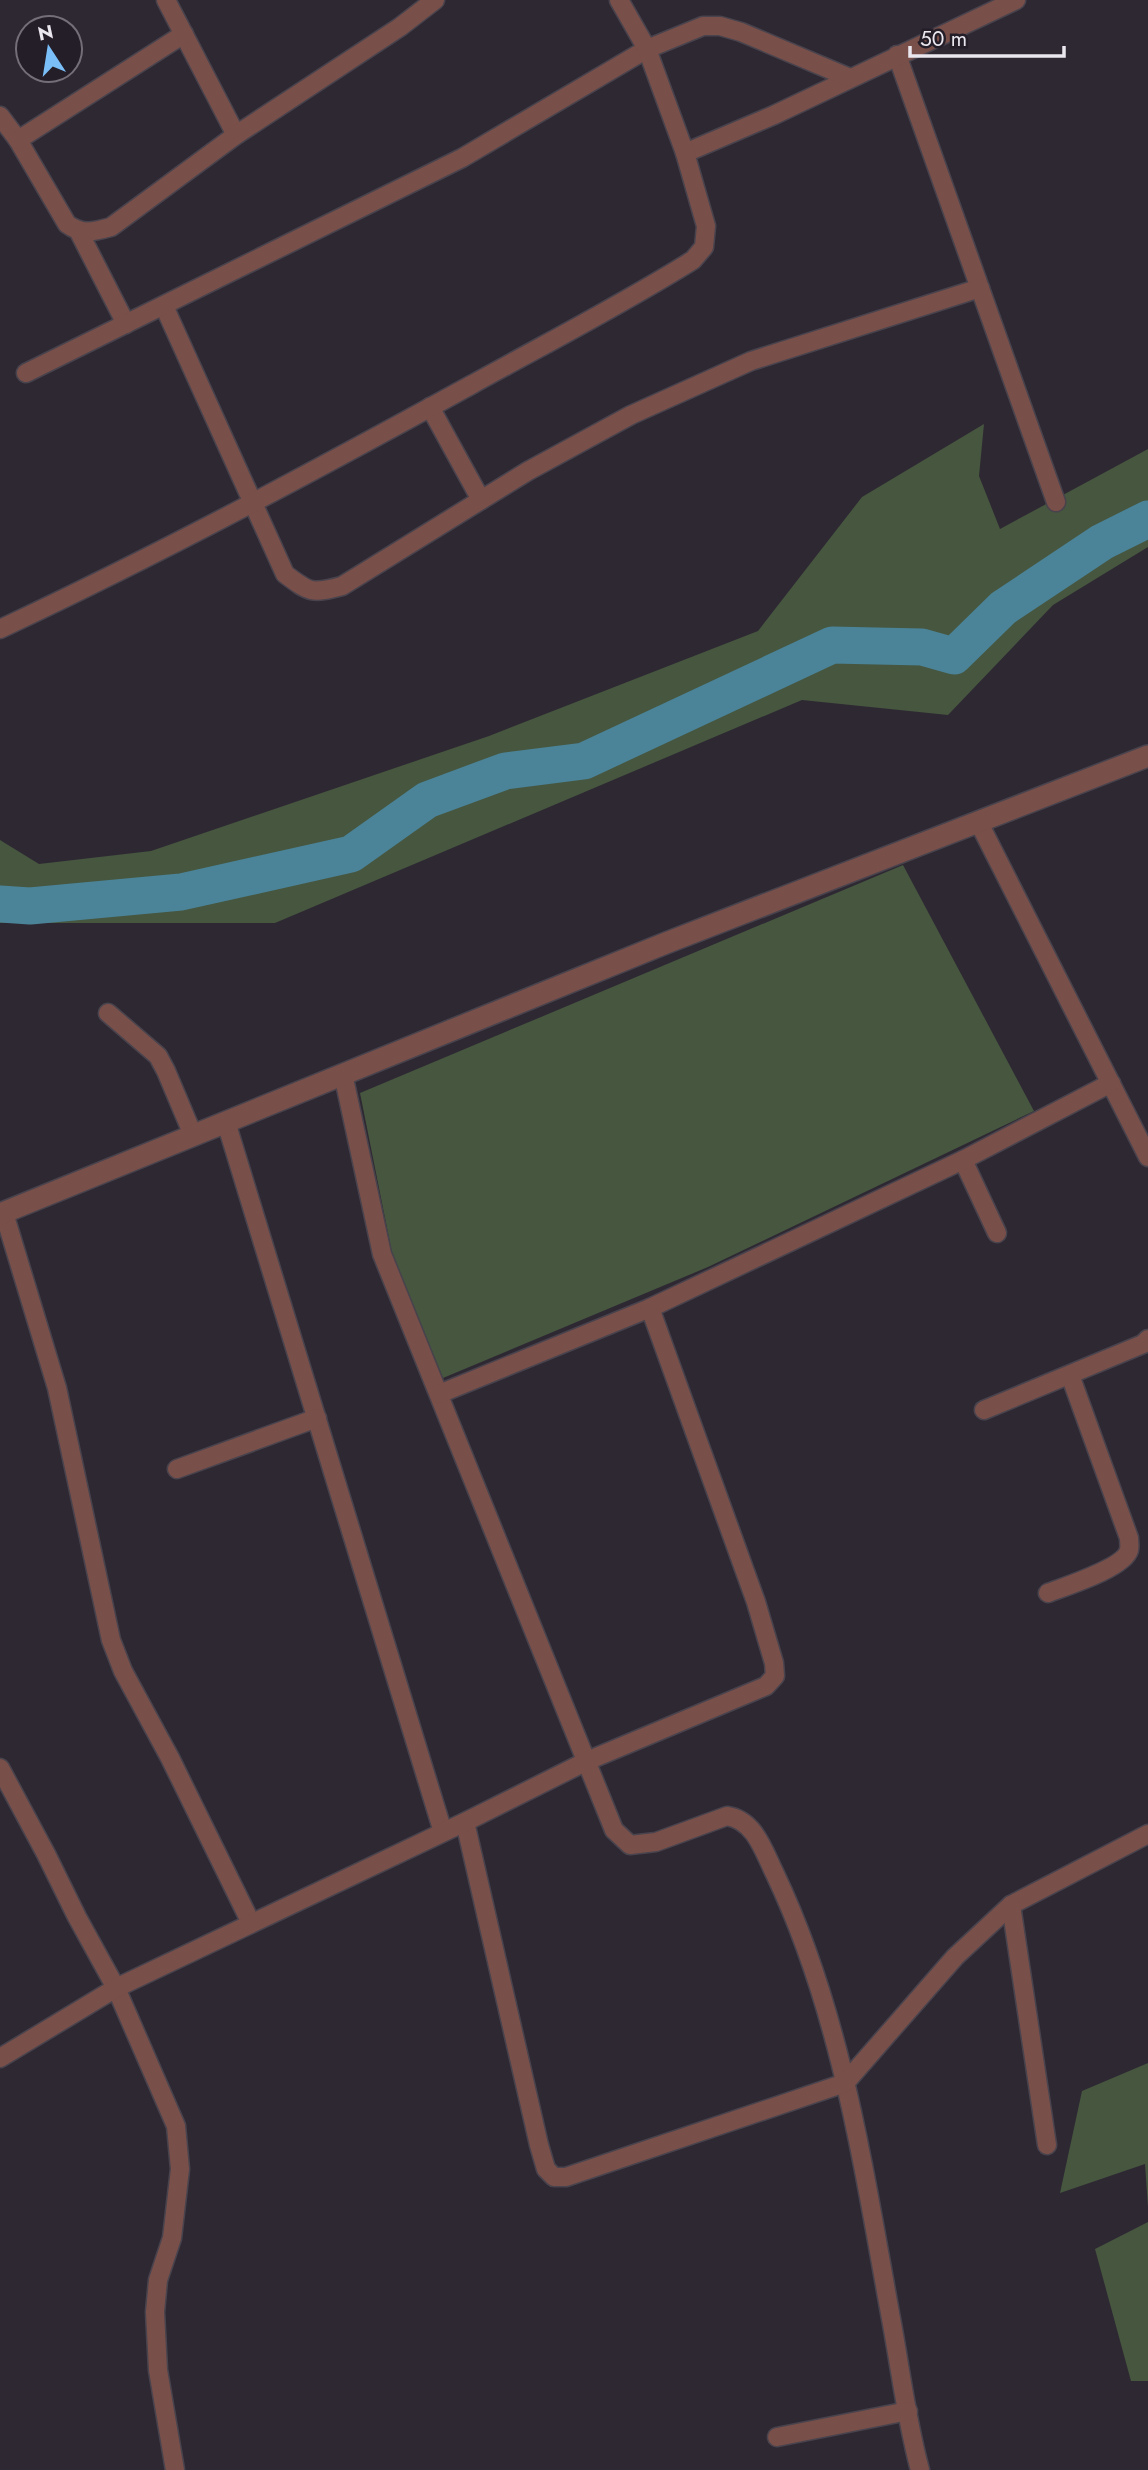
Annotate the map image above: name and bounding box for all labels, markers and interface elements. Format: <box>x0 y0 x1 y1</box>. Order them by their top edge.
north arrow <box>14 14 84 84</box>
scale bar <box>910 14 1064 58</box>
text: N <box>35 18 56 48</box>
text: 50 m <box>920 24 967 54</box>

